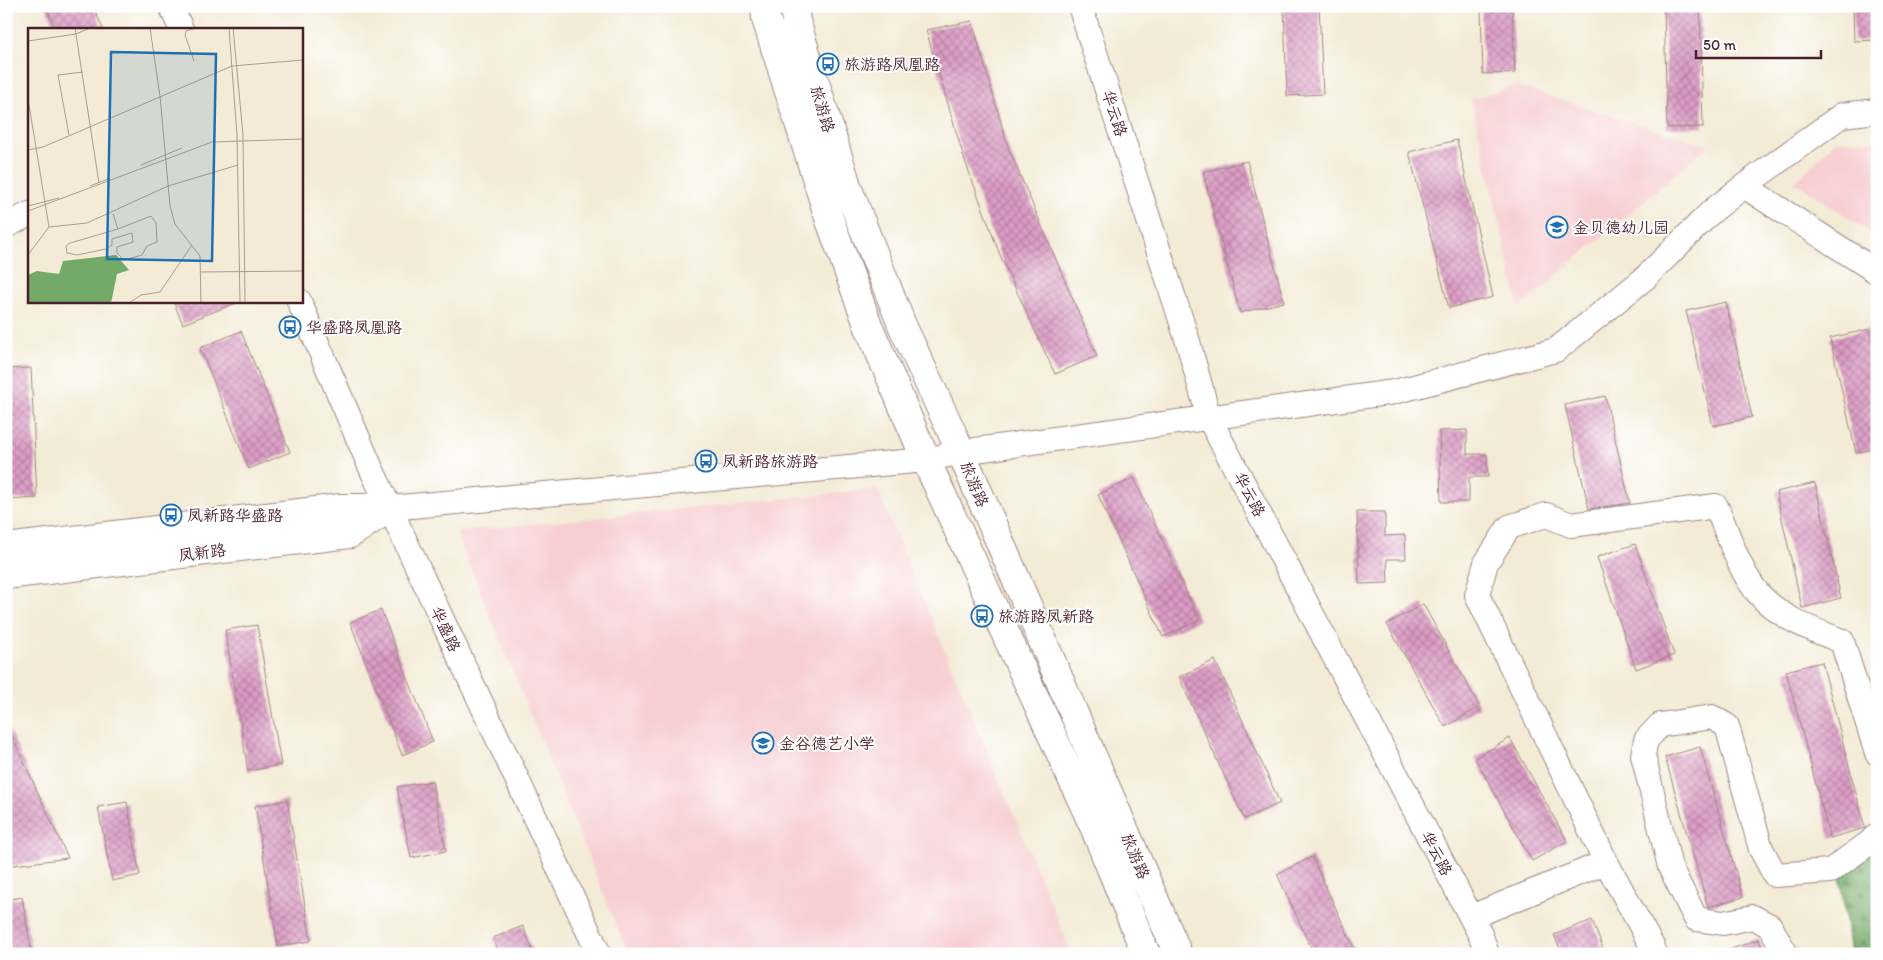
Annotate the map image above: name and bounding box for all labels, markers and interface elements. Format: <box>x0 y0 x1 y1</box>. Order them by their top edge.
inset map <box>28 28 302 302</box>
scale bar <box>1696 28 1820 60</box>
text: 50 m <box>1703 36 1736 54</box>
bus stop icon: 旅游路凤凰路 <box>816 52 840 76</box>
place label: 旅游路凤凰路 <box>844 55 940 74</box>
street label: 旅游路 <box>806 83 839 135</box>
street label: 华云路 <box>1098 87 1131 139</box>
school or university icon: 金贝德幼儿园 <box>1545 215 1569 239</box>
place label: 金贝德幼儿园 <box>1573 218 1669 237</box>
bus stop icon: 华盛路凤凰路 <box>278 315 302 339</box>
place label: 华盛路凤凰路 <box>306 318 402 337</box>
bus stop icon: 凤新路旅游路 <box>694 449 718 473</box>
place label: 凤新路旅游路 <box>722 452 818 471</box>
street label: 旅游路 <box>956 458 993 510</box>
street label: 华云路 <box>1230 469 1269 520</box>
bus stop icon: 凤新路华盛路 <box>159 503 183 527</box>
place label: 凤新路华盛路 <box>187 506 283 525</box>
street label: 凤新路 <box>177 540 227 565</box>
street label: 华盛路 <box>427 603 464 655</box>
bus stop icon: 旅游路凤新路 <box>970 604 994 628</box>
place label: 旅游路凤新路 <box>998 607 1094 626</box>
school or university icon: 金谷德艺小学 <box>751 731 775 755</box>
place label: 金谷德艺小学 <box>779 734 875 753</box>
street label: 华云路 <box>1417 828 1456 879</box>
street label: 旅游路 <box>1117 830 1154 882</box>

